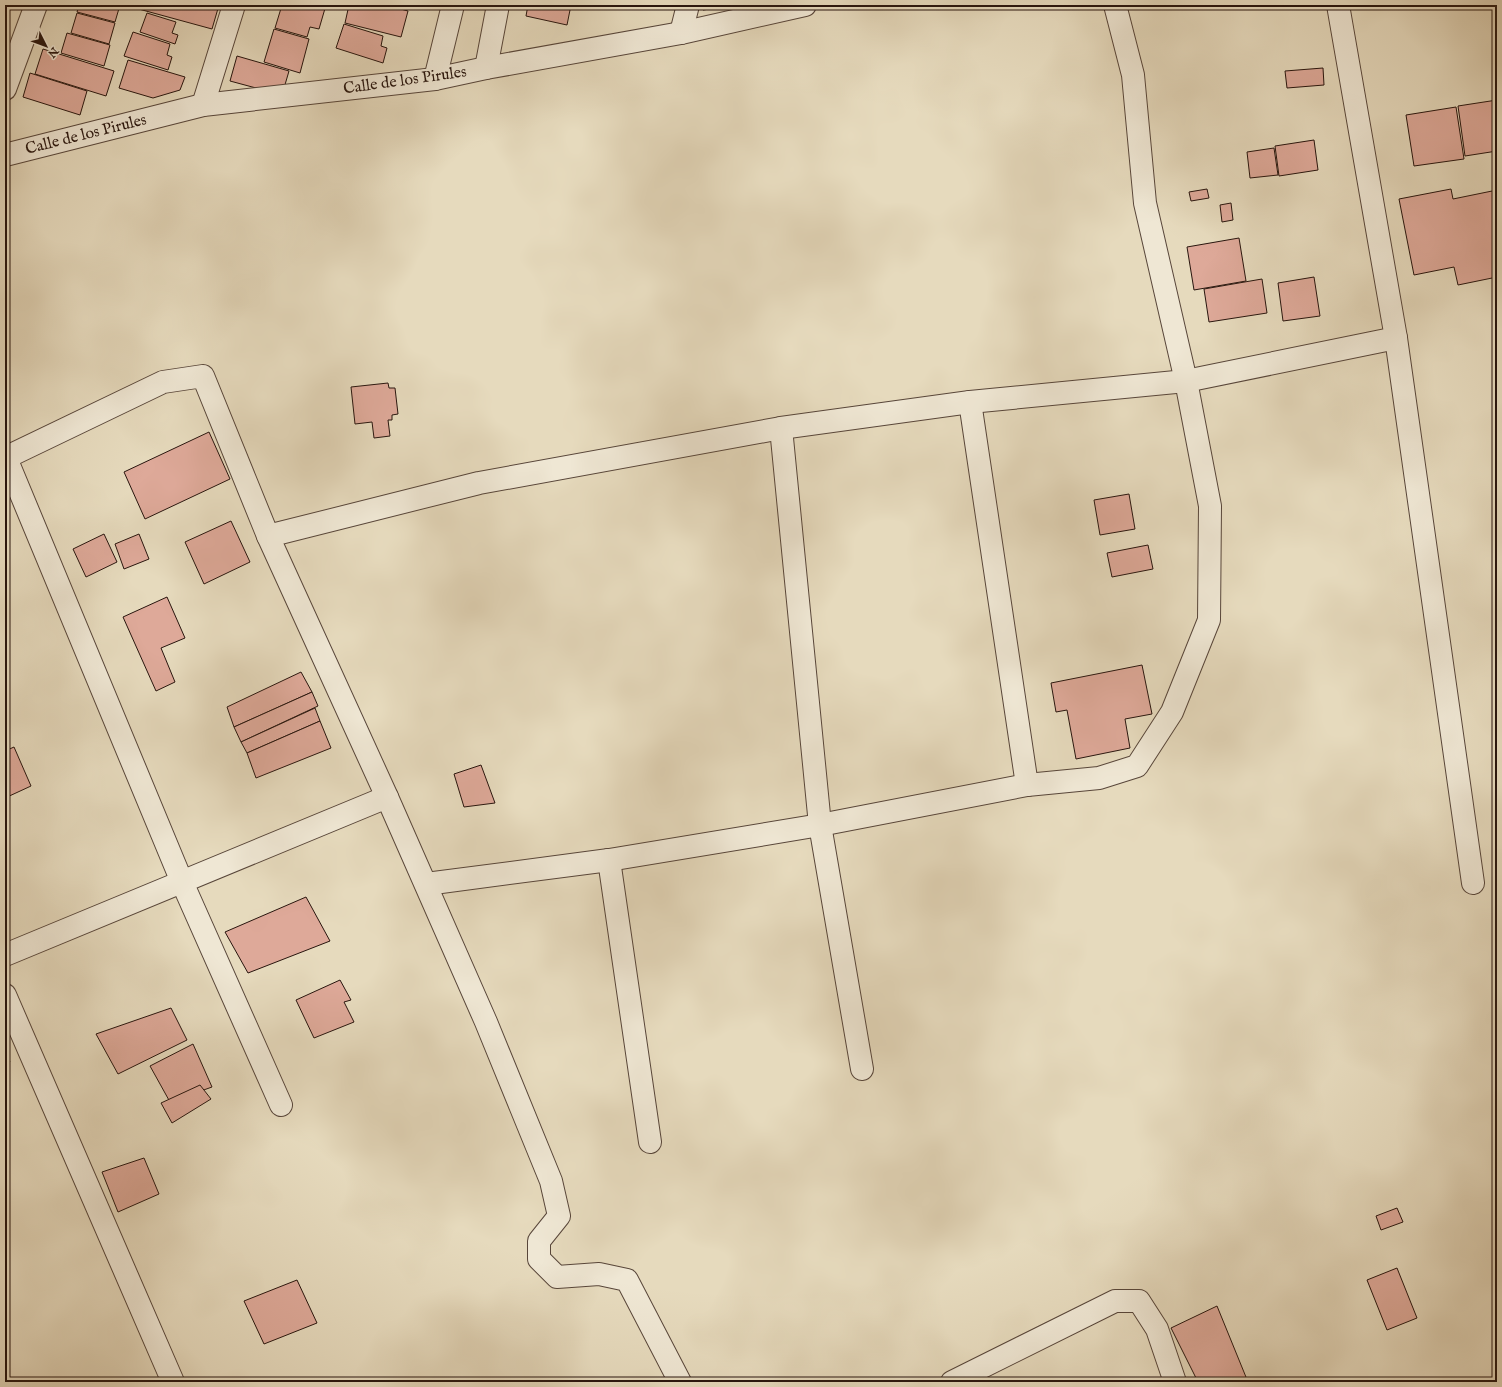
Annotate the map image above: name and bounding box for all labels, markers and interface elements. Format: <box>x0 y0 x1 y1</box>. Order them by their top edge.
north arrow <box>26 26 66 66</box>
text: N <box>44 43 62 61</box>
street label: Calle de los Pirules <box>342 62 468 100</box>
street label: Calle de los Pirules <box>23 110 149 160</box>

